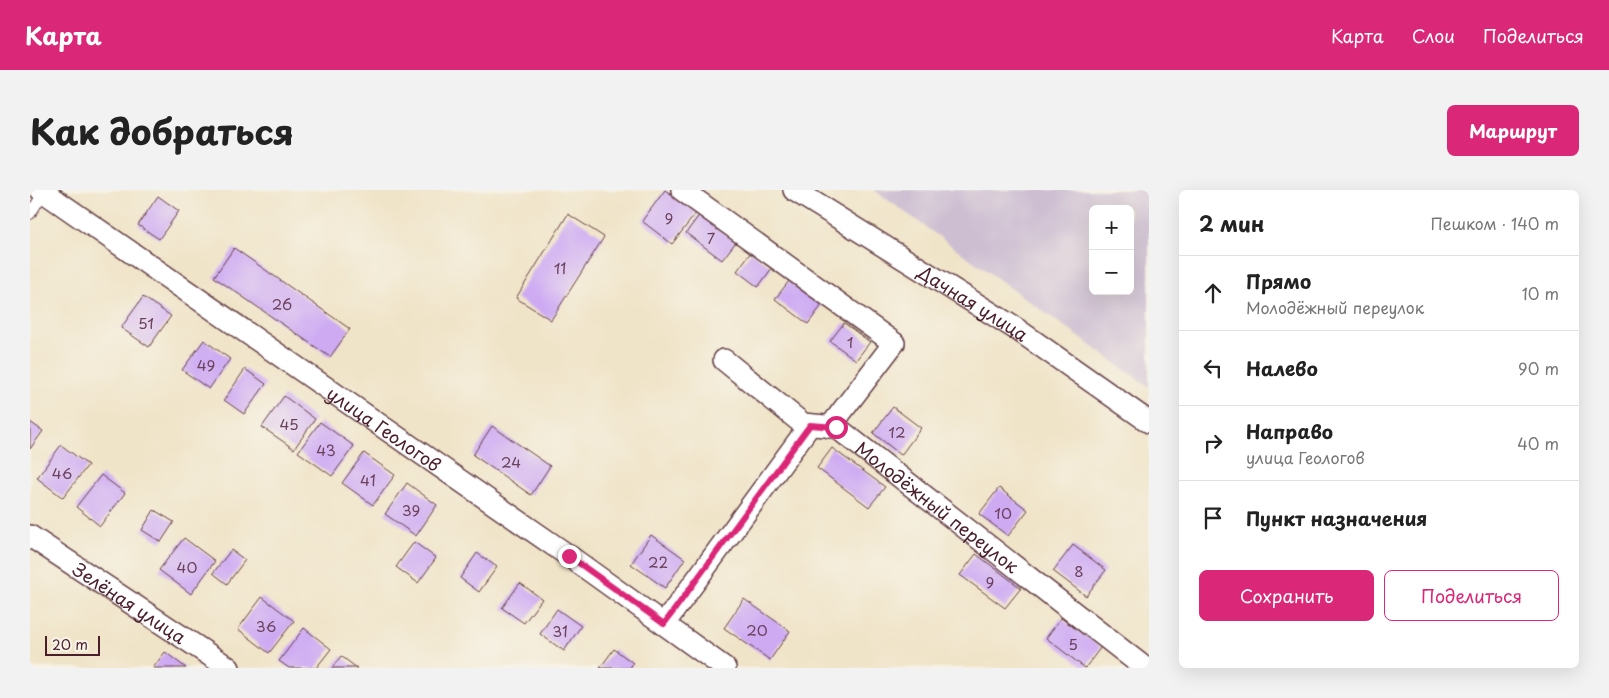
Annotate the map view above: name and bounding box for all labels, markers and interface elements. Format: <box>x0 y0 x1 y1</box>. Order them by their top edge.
text: Карта <box>25 17 102 53</box>
text: Карта <box>1331 22 1384 49</box>
text: Слои <box>1412 22 1455 49</box>
text: Поделиться <box>1483 22 1584 49</box>
text: Как добраться <box>30 104 294 157</box>
button: Маршрут <box>1447 105 1579 156</box>
map controls <box>1089 205 1134 295</box>
button: + <box>1089 205 1134 250</box>
house number: 9 <box>665 206 673 229</box>
text: 2 мин <box>1199 207 1264 239</box>
text: Пешком · 140 m <box>1431 211 1559 235</box>
house number: 7 <box>707 226 716 249</box>
button: − <box>1089 250 1134 295</box>
house number: 11 <box>554 256 566 279</box>
street label: Дачная улица <box>913 257 1035 348</box>
text: Прямо <box>1246 267 1311 295</box>
icon: ahead <box>1199 279 1227 307</box>
text: 10 m <box>1522 281 1559 305</box>
house number: 26 <box>272 292 292 315</box>
text: Молодёжный переулок <box>1246 295 1424 319</box>
house number: 51 <box>138 311 154 334</box>
house number: 1 <box>847 330 853 353</box>
house number: 49 <box>197 353 215 376</box>
icon: left <box>1199 354 1227 382</box>
text: Налево <box>1246 354 1318 382</box>
text: 90 m <box>1518 356 1559 380</box>
street label: улица Геологов <box>322 379 447 477</box>
house number: 45 <box>279 412 299 435</box>
route start <box>825 416 848 439</box>
text: Направо <box>1246 417 1333 445</box>
house number: 12 <box>888 420 906 443</box>
icon: right <box>1199 429 1227 457</box>
text: 40 m <box>1517 431 1559 455</box>
street label: Молодёжный переулок <box>850 434 1026 579</box>
house number: 43 <box>316 438 336 461</box>
text: улица Геологов <box>1246 445 1365 469</box>
house number: 24 <box>501 450 521 473</box>
house number: 46 <box>52 461 72 484</box>
house number: 41 <box>360 468 376 491</box>
house number: 39 <box>402 498 420 521</box>
house number: 10 <box>994 501 1012 524</box>
icon: arrive <box>1199 504 1227 532</box>
text: Пункт назначения <box>1246 504 1427 532</box>
route end <box>558 545 581 568</box>
house number: 22 <box>648 550 668 573</box>
street label: Зелёная улица <box>68 555 193 650</box>
house number: 40 <box>177 555 197 578</box>
house number: 8 <box>1074 559 1084 582</box>
house number: 9 <box>986 570 994 593</box>
button: Сохранить <box>1199 570 1374 621</box>
button: Поделиться <box>1384 570 1559 621</box>
house number: 36 <box>256 614 276 637</box>
house number: 20 <box>746 618 768 641</box>
house number: 31 <box>552 619 568 642</box>
house number: 5 <box>1068 632 1078 655</box>
scale bar <box>45 633 100 656</box>
text: 20 m <box>52 634 88 655</box>

